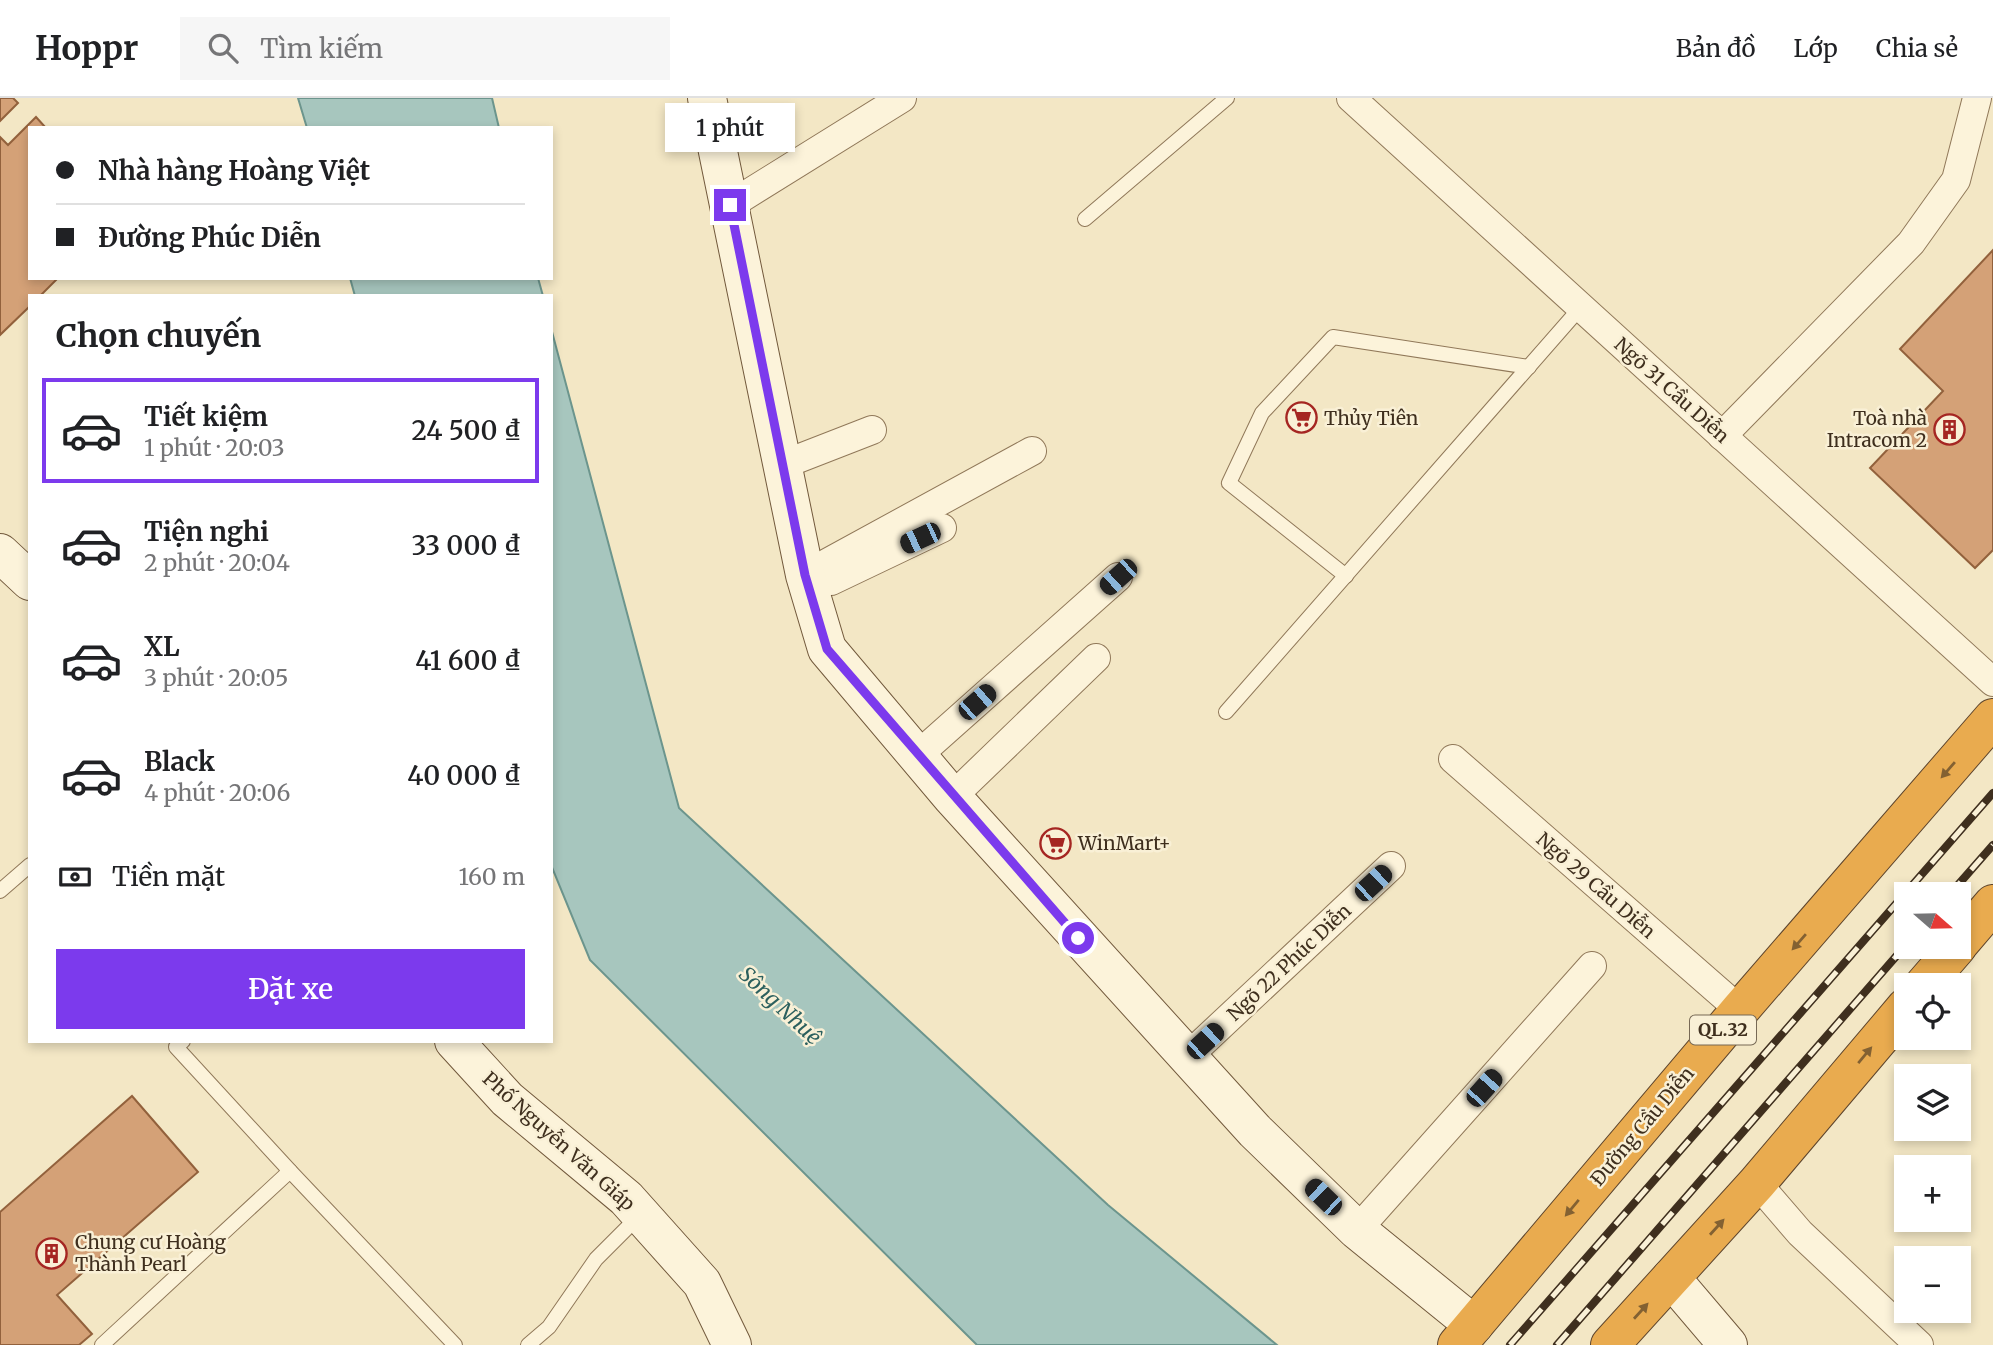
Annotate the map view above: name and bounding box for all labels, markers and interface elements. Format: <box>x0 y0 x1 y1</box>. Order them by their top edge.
search box <box>180 17 670 80</box>
text: Hoppr <box>35 28 138 69</box>
icon: search <box>204 29 242 67</box>
text: Tìm kiếm <box>260 32 383 65</box>
text: Bản đồ <box>1676 33 1756 64</box>
text: Lớp <box>1794 33 1838 64</box>
text: Chia sẻ <box>1876 33 1958 64</box>
callout: 1 phút <box>665 104 795 153</box>
text: 1 phút <box>696 113 764 142</box>
text: Nhà hàng Hoàng Việt <box>98 154 370 187</box>
route end <box>714 189 746 221</box>
text: Đường Phúc Diễn <box>98 221 321 254</box>
text: Chọn chuyến <box>56 316 261 356</box>
street label: Ngõ 31 Cầu Diễn <box>1610 331 1735 448</box>
icon: car <box>60 399 123 462</box>
text: Tiết kiệm <box>144 400 268 433</box>
supermarket icon: Thủy Tiên <box>1284 401 1318 435</box>
place label: Thủy Tiên <box>1324 406 1419 430</box>
place label: Toà nhà Intracom 2 <box>1827 406 1927 452</box>
building icon: Toà nhà Intracom 2 <box>1933 412 1967 446</box>
text: 24 500 ₫ <box>412 414 521 447</box>
text: 1 phút · 20:03 <box>144 433 285 462</box>
icon: car <box>60 514 123 577</box>
text: Tiện nghi <box>144 515 269 548</box>
car <box>897 520 944 556</box>
text: 33 000 ₫ <box>412 529 521 562</box>
text: 2 phút · 20:04 <box>144 548 290 577</box>
car <box>1096 555 1141 599</box>
icon: car <box>60 629 123 692</box>
text: XL <box>144 630 180 663</box>
text: 41 600 ₫ <box>415 644 521 677</box>
text: 3 phút · 20:05 <box>144 663 288 692</box>
car <box>955 680 1000 724</box>
icon: car <box>60 744 123 807</box>
text: Black <box>144 745 215 778</box>
text: 40 000 ₫ <box>407 759 521 792</box>
one-way arrow <box>1940 761 1956 779</box>
text: 4 phút · 20:06 <box>144 778 290 807</box>
supermarket icon: WinMart+ <box>1038 826 1072 860</box>
street label: Ngõ 29 Cầu Diễn <box>1532 826 1661 943</box>
place label: WinMart+ <box>1077 831 1171 855</box>
icon: cash <box>56 858 94 896</box>
text: Tiền mặt <box>112 860 225 893</box>
car <box>1351 861 1396 905</box>
text: 160 m <box>459 862 525 891</box>
north arrow <box>1894 882 1970 959</box>
map controls <box>1894 882 1971 1323</box>
street label: Ngõ 22 Phúc Diễn <box>1221 897 1356 1026</box>
route start <box>1062 922 1094 954</box>
one-way arrow <box>1792 933 1807 950</box>
button: Đặt xe <box>56 949 525 1029</box>
water label: Sông Nhuệ <box>734 961 827 1051</box>
button: locate <box>1894 973 1971 1050</box>
road number: QL.32 <box>1690 1015 1756 1044</box>
car <box>1183 1019 1228 1063</box>
one-way arrow <box>1858 1046 1873 1064</box>
street label: Đường Cầu Diễn <box>1584 1061 1699 1190</box>
button: layers <box>1894 1064 1971 1141</box>
car <box>1463 1065 1506 1111</box>
street label: Phố Nguyễn Văn Giáp <box>478 1066 641 1216</box>
button: + <box>1894 1155 1971 1232</box>
car <box>1301 1175 1346 1219</box>
one-way arrow <box>1565 1199 1580 1217</box>
one-way arrow <box>1709 1218 1725 1236</box>
place label: Chung cư Hoàng Thành Pearl <box>75 1230 227 1276</box>
building icon: Chung cư Hoàng Thành Pearl <box>35 1236 69 1270</box>
button: − <box>1894 1246 1971 1323</box>
one-way arrow <box>1632 1303 1648 1320</box>

